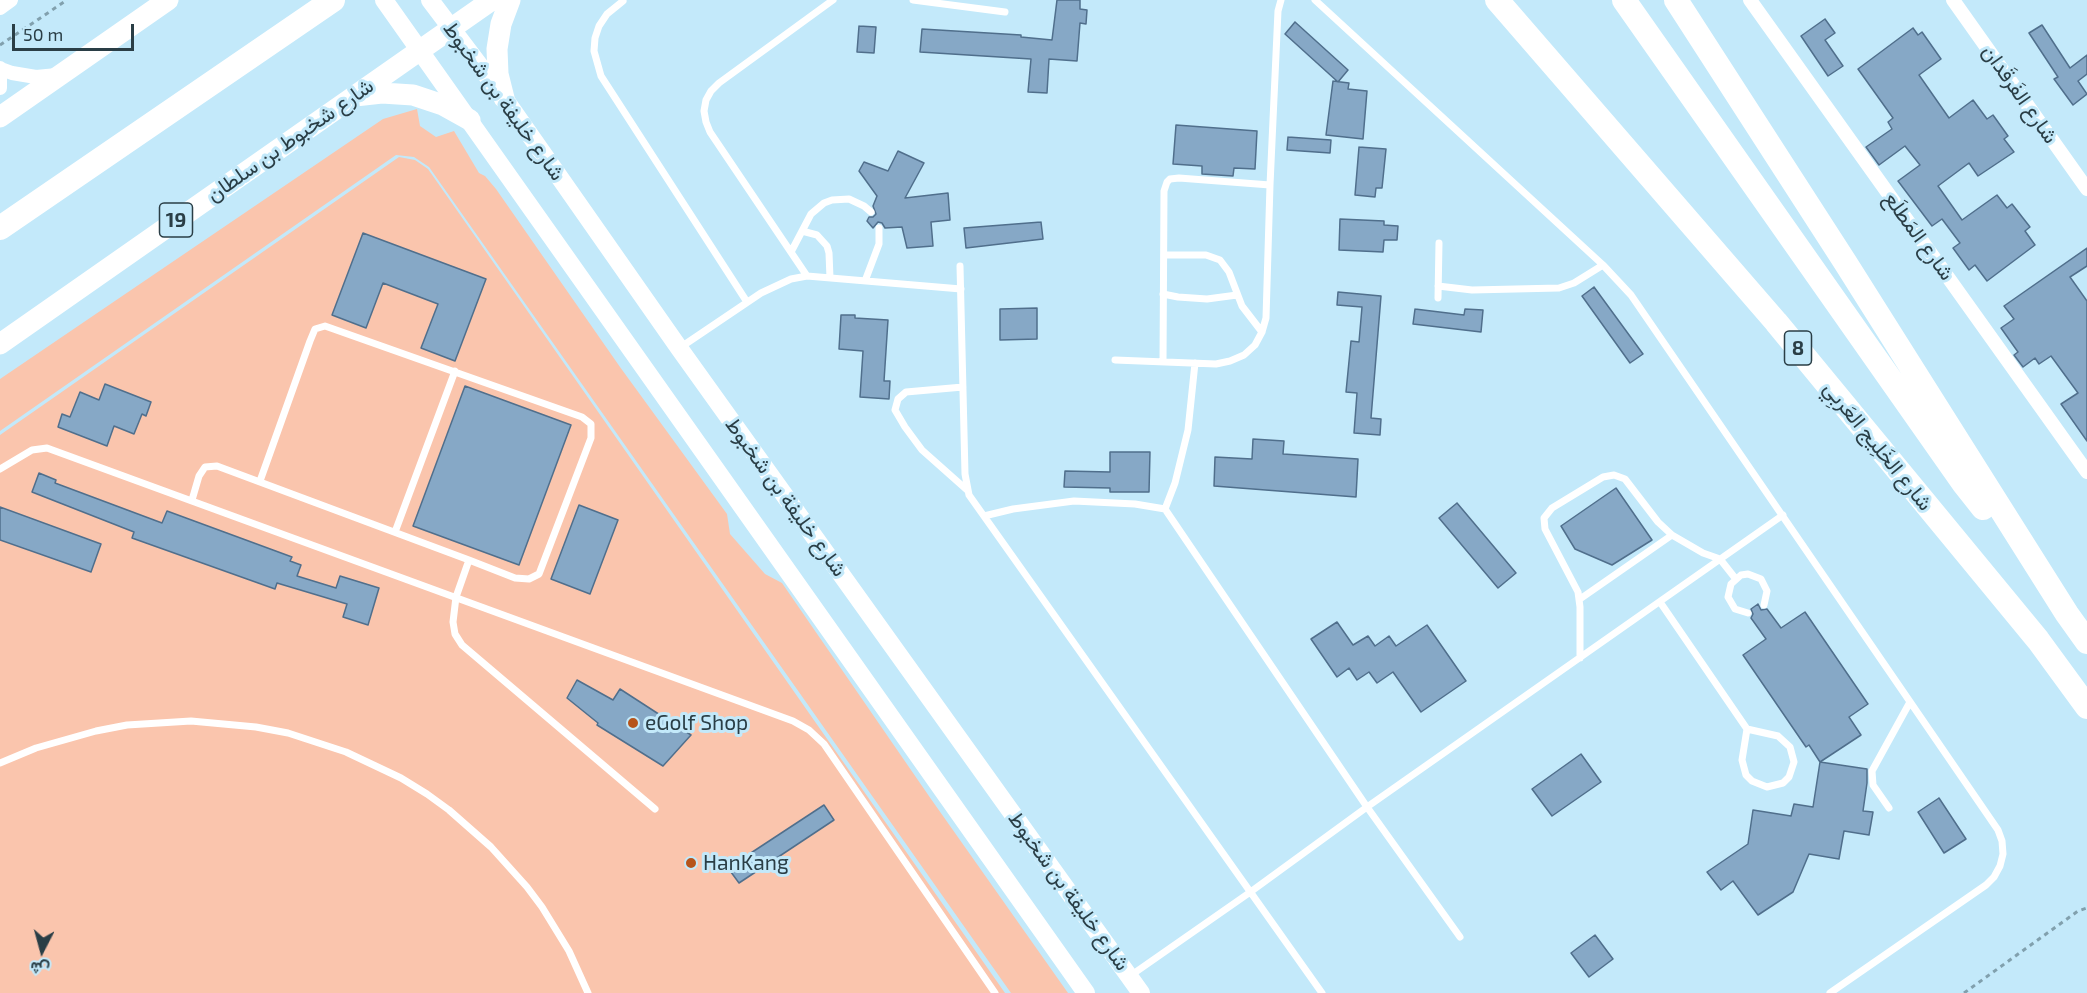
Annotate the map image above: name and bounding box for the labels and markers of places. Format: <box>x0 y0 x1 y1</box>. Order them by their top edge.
place label: eGolf Shop <box>645 710 748 736</box>
marker: eGolf Shop <box>626 716 640 730</box>
place label: HanKang <box>703 850 789 876</box>
marker: HanKang <box>684 856 698 870</box>

